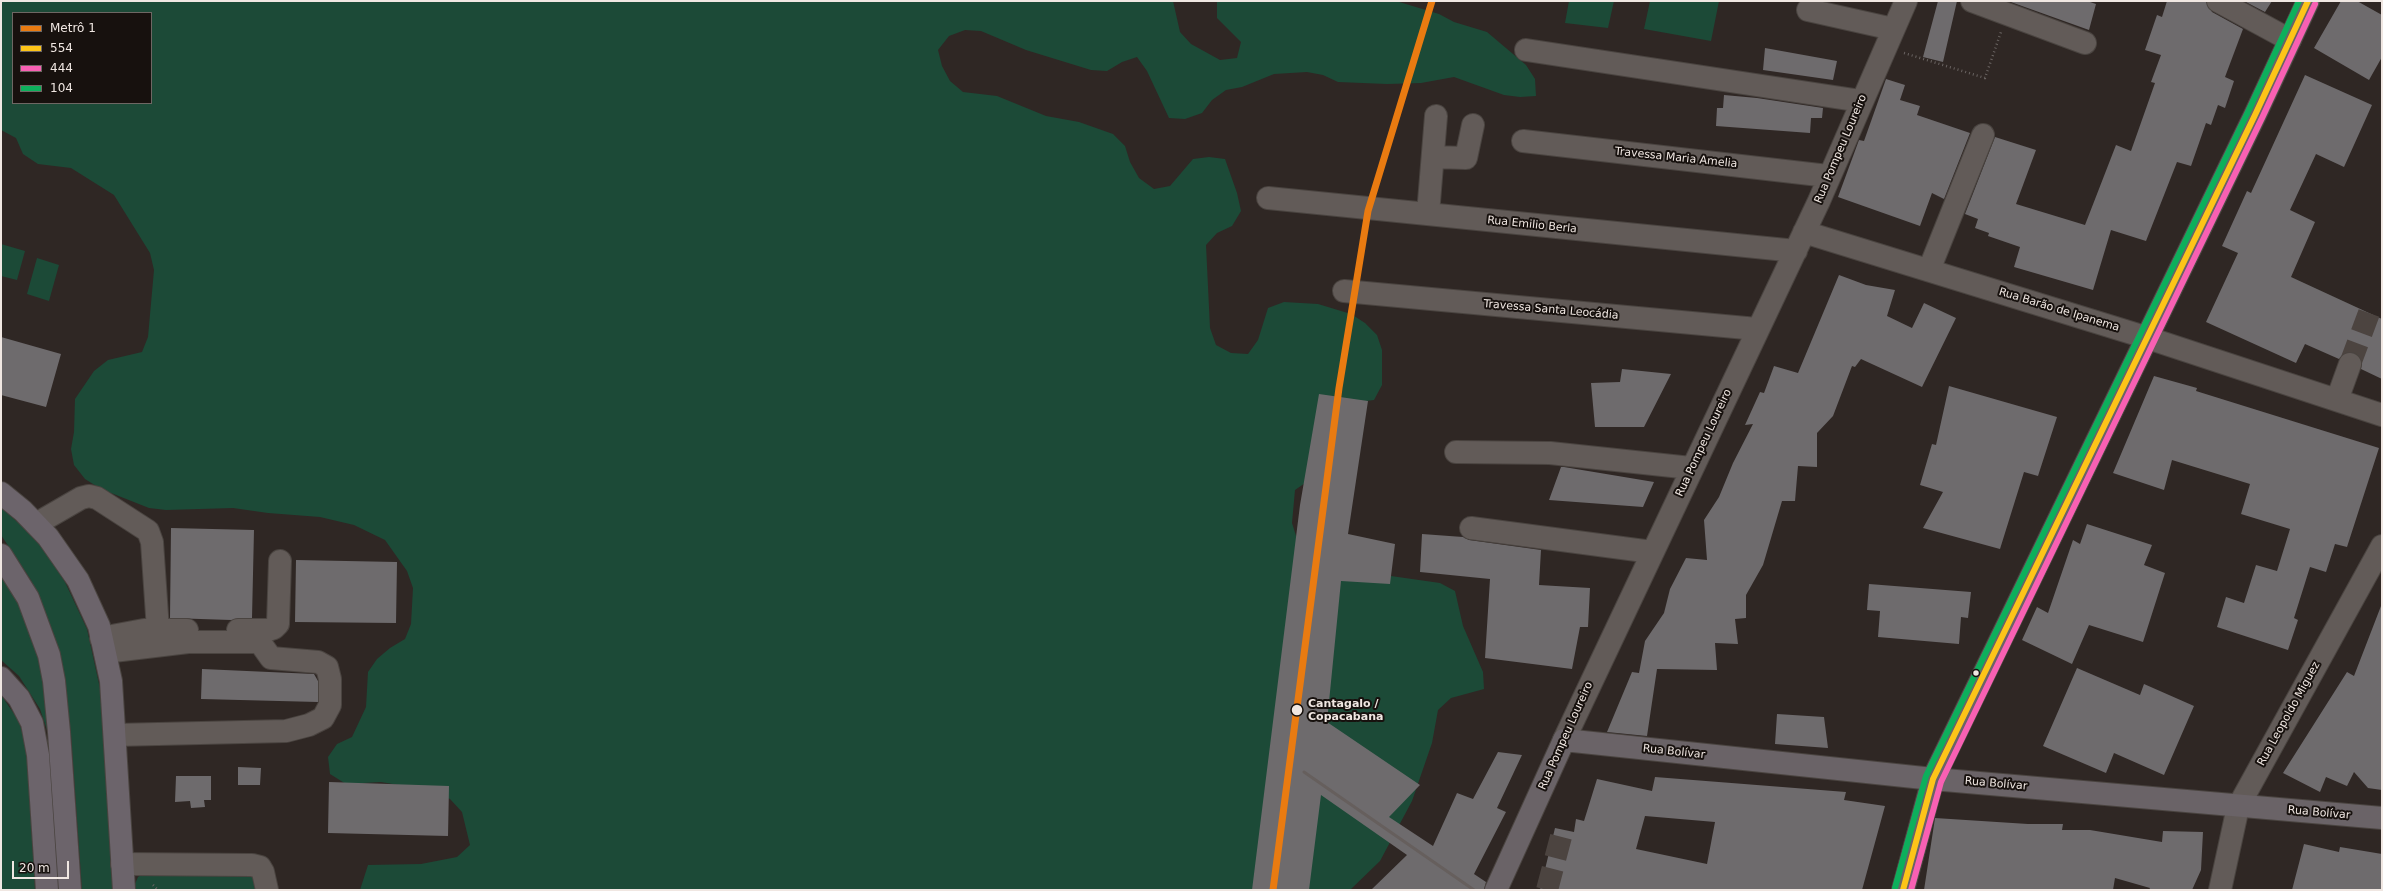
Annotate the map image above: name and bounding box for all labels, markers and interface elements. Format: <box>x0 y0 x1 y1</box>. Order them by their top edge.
legend <box>12 12 152 104</box>
text: Metrô 1 <box>50 21 96 35</box>
text: 554 <box>50 41 73 55</box>
text: 444 <box>50 61 73 75</box>
text: 104 <box>50 81 73 95</box>
street label: Rua Pompeu Loureiro <box>1812 93 1870 205</box>
street label: Travessa Maria Amelia <box>1614 145 1738 171</box>
street label: Rua Emilio Berla <box>1487 214 1577 236</box>
street label: Rua Barão de Ipanema <box>1997 285 2121 335</box>
street label: Travessa Santa Leocádia <box>1483 298 1619 322</box>
street label: Rua Pompeu Loureiro <box>1673 387 1735 499</box>
street label: Rua Leopoldo Miguez <box>2255 660 2323 768</box>
unlabelled marker <box>1971 668 1981 678</box>
street label: Rua Pompeu Loureiro <box>1536 680 1596 792</box>
place label: Cantagalo / Copacabana <box>1308 697 1383 723</box>
marker: Cantagalo / Copacabana <box>1290 703 1304 717</box>
street label: Rua Bolívar <box>1642 742 1706 762</box>
street label: Rua Bolívar <box>1964 775 2028 793</box>
street label: Rua Bolívar <box>2287 804 2351 822</box>
scale bar <box>14 853 71 879</box>
text: 20 m <box>19 861 50 875</box>

